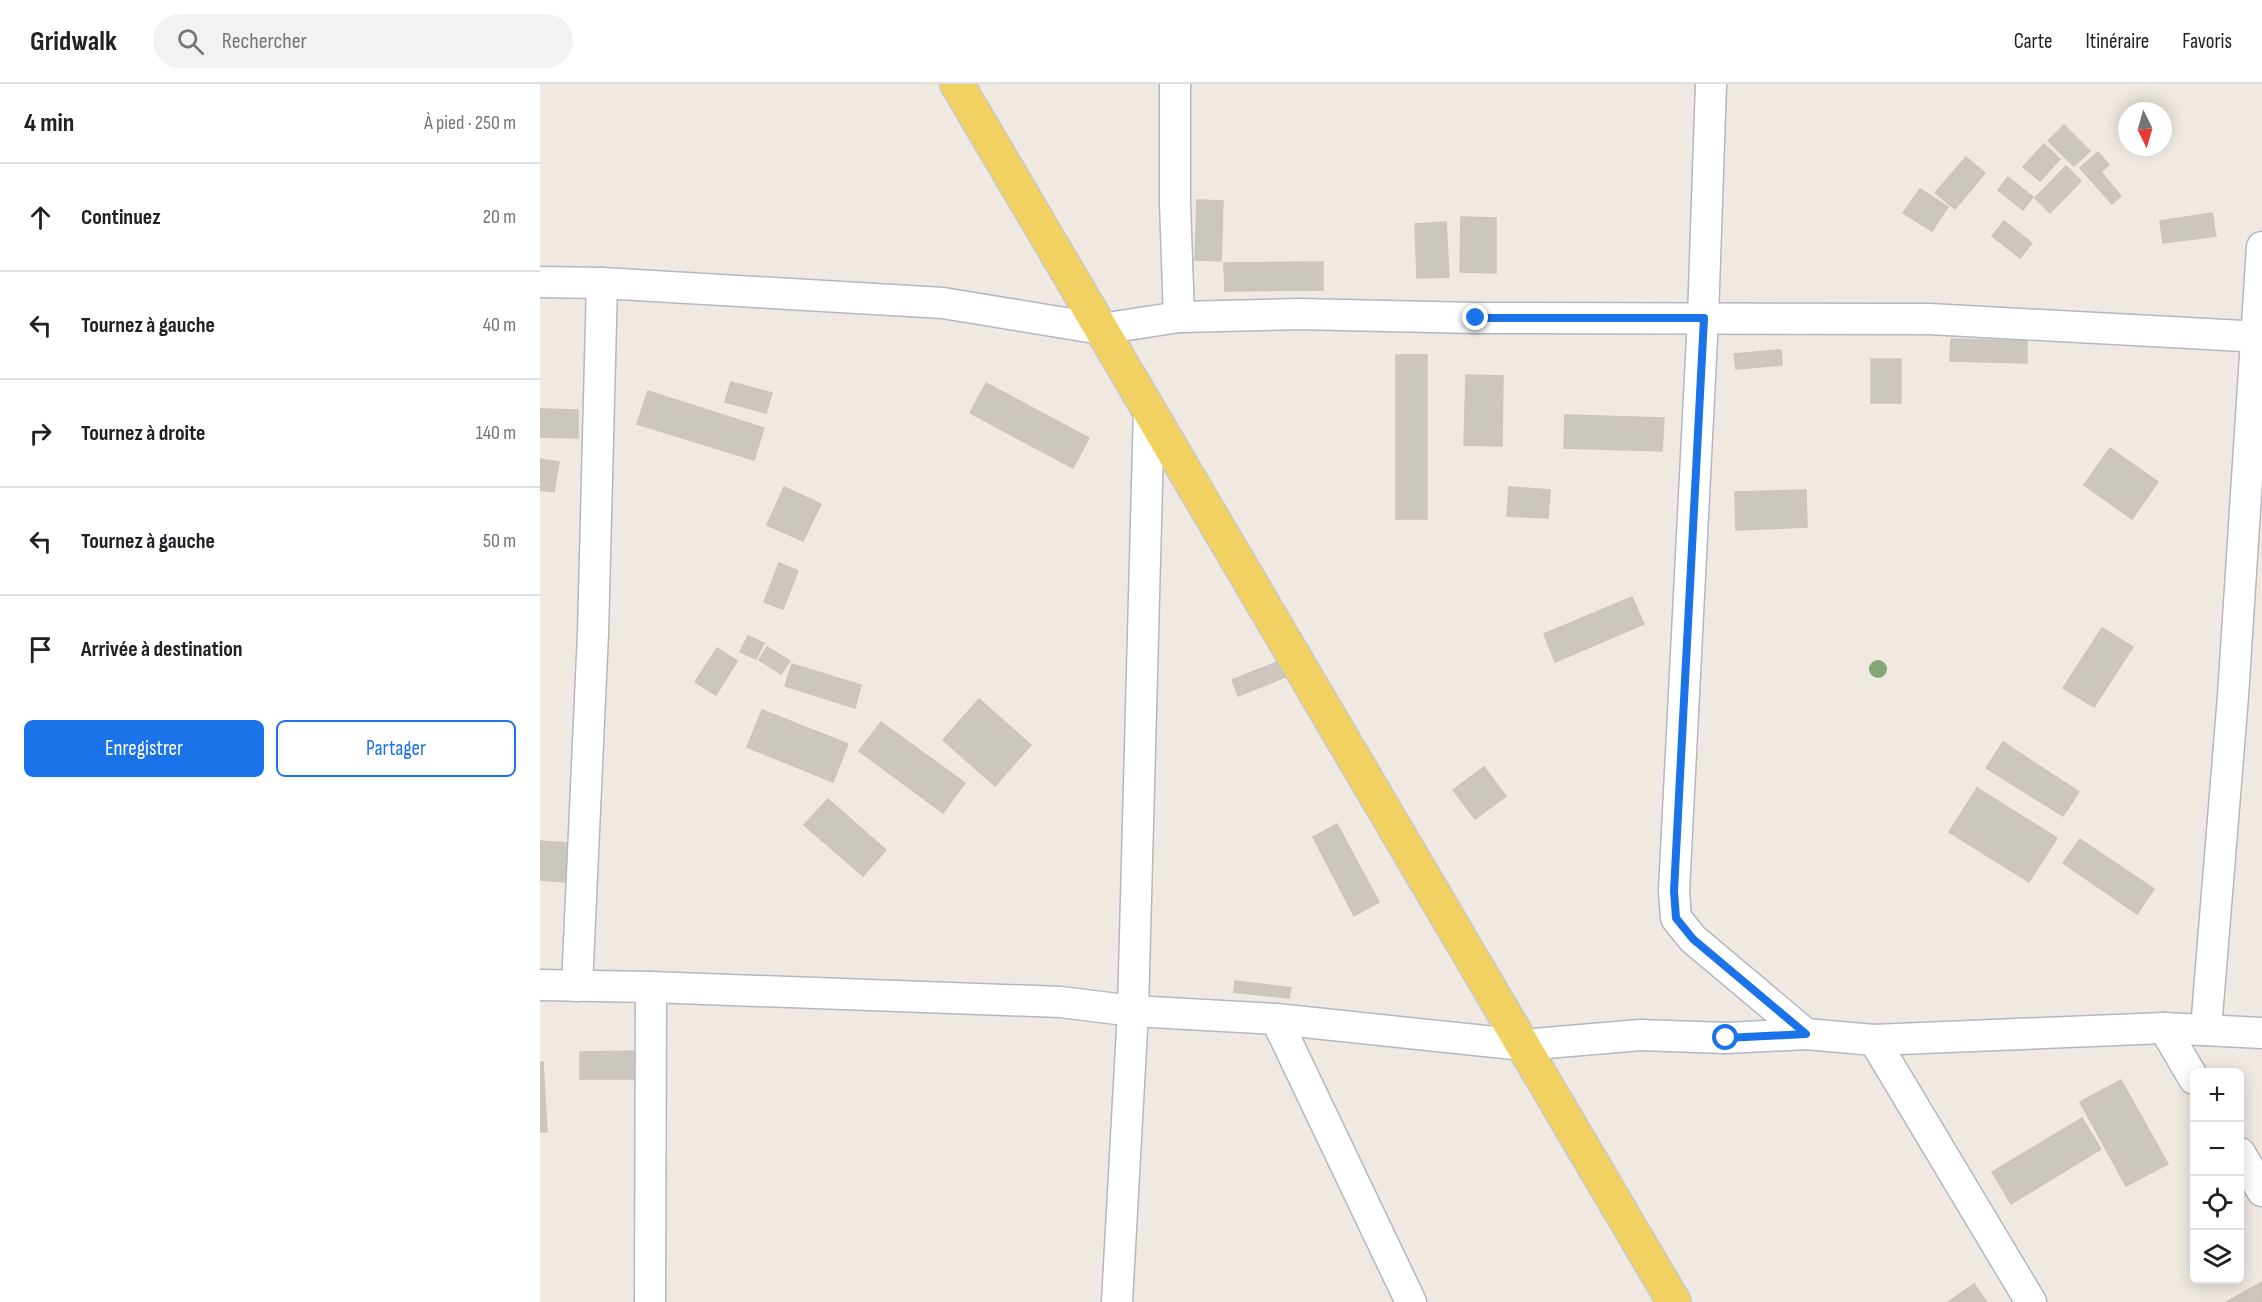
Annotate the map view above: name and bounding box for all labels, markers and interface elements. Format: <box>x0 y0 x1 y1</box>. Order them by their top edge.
search box <box>153 14 573 68</box>
text: Gridwalk <box>30 25 117 58</box>
icon: search <box>174 25 207 58</box>
text: Rechercher <box>222 28 307 55</box>
text: Carte <box>2014 29 2053 54</box>
text: Itinéraire <box>2086 29 2149 54</box>
text: Favoris <box>2182 29 2232 54</box>
north arrow <box>2118 102 2172 156</box>
text: 4 min <box>24 108 74 139</box>
text: À pied · 250 m <box>424 111 516 135</box>
icon: ahead <box>24 201 57 234</box>
text: Continuez <box>81 204 161 231</box>
text: 20 m <box>483 205 516 229</box>
route end <box>1462 304 1488 330</box>
icon: left <box>24 309 57 342</box>
text: Tournez à gauche <box>81 312 215 339</box>
text: 40 m <box>483 313 516 337</box>
icon: right <box>24 417 57 450</box>
text: Tournez à droite <box>81 420 206 447</box>
text: 140 m <box>476 421 516 445</box>
icon: left <box>24 525 57 558</box>
text: Tournez à gauche <box>81 528 215 555</box>
text: 50 m <box>483 529 516 553</box>
icon: arrive <box>24 633 57 666</box>
text: Arrivée à destination <box>81 636 243 663</box>
button: Enregistrer <box>24 720 264 777</box>
button: Partager <box>276 720 516 777</box>
route start <box>1712 1024 1738 1050</box>
map controls <box>2190 1068 2244 1284</box>
button: + <box>2190 1068 2244 1122</box>
button: − <box>2190 1122 2244 1176</box>
button: locate <box>2190 1176 2244 1230</box>
button: layers <box>2190 1230 2244 1284</box>

